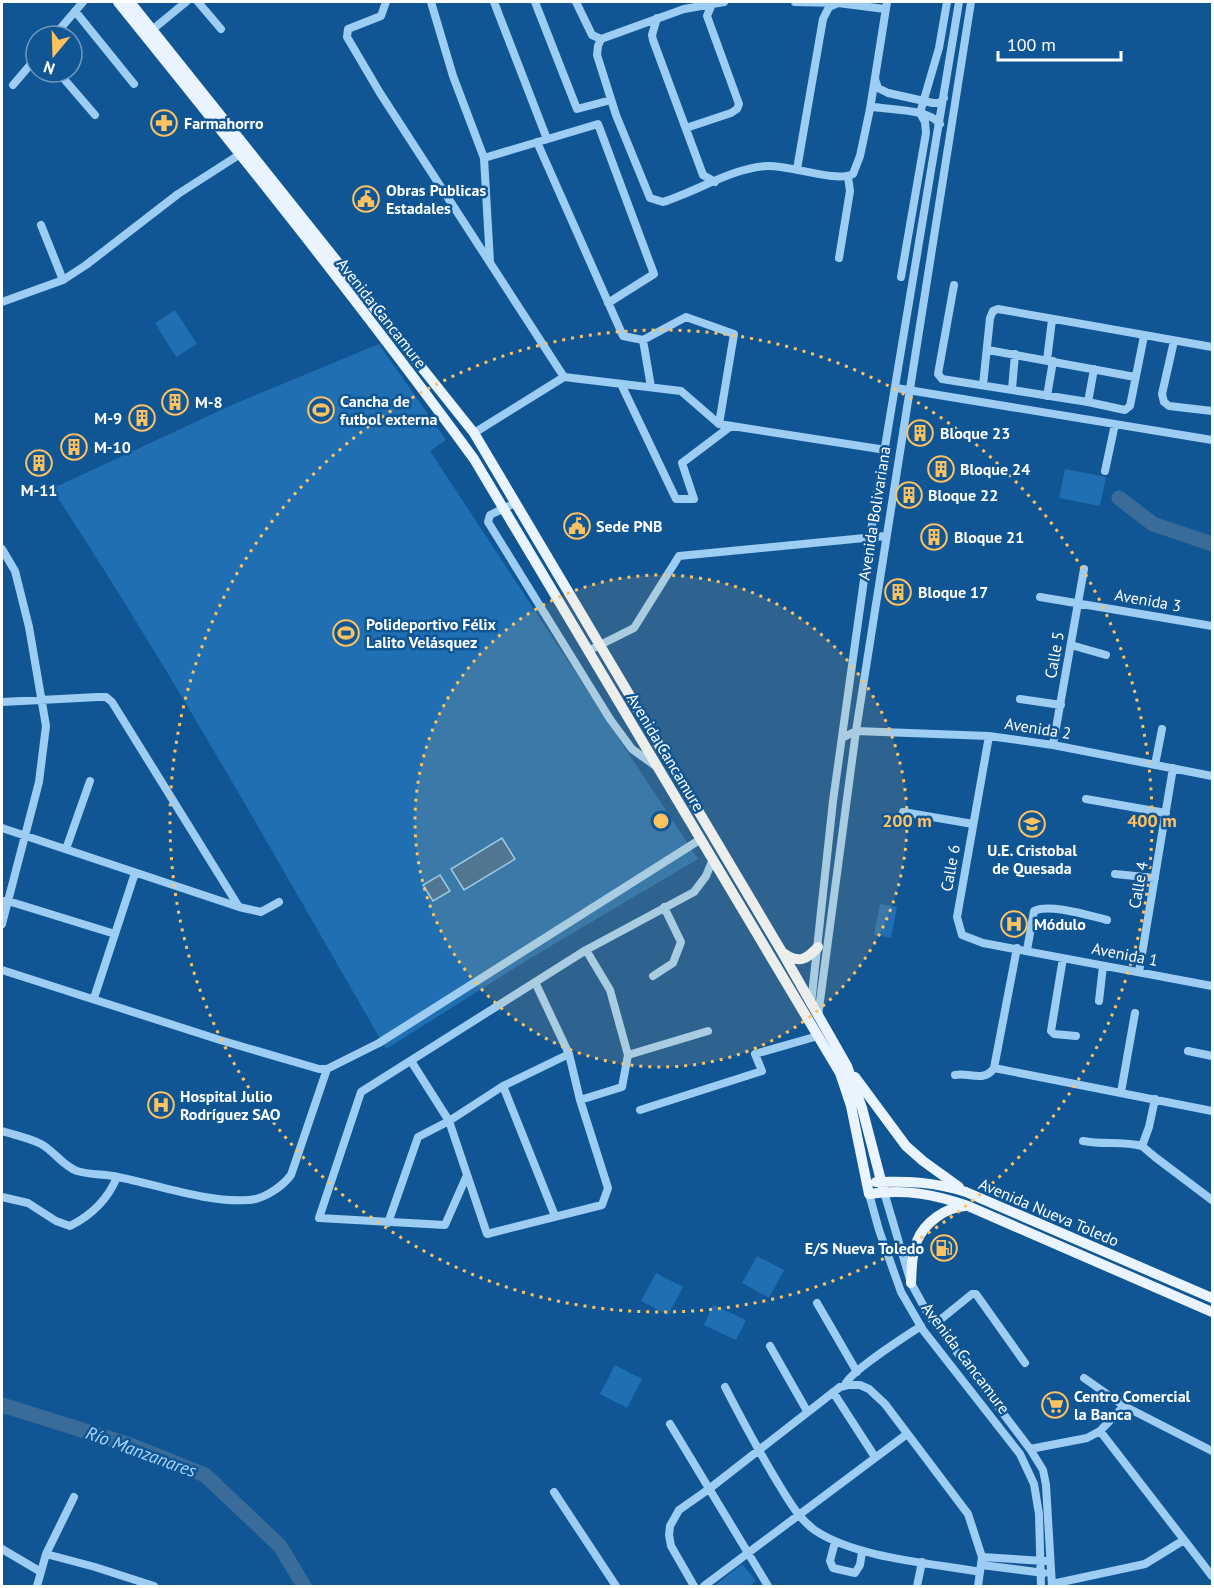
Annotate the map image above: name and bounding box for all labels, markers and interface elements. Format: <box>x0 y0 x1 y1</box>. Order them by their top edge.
north arrow <box>24 24 84 84</box>
scale bar <box>998 24 1121 62</box>
text: 100 m <box>1007 33 1056 56</box>
text: N <box>41 57 57 79</box>
pharmacy icon: Farmahorro <box>149 108 179 138</box>
place label: Farmahorro <box>184 113 264 133</box>
place label: Obras Publicas Estadales <box>386 180 486 218</box>
public building icon: Obras Publicas Estadales <box>351 184 381 214</box>
street label: Avenida Cancamure <box>333 254 431 372</box>
building icon: M-8 <box>160 387 190 417</box>
place label: Cancha de futbol externa <box>340 391 437 429</box>
place label: M-8 <box>195 392 223 412</box>
sports icon: Cancha de futbol externa <box>306 395 336 425</box>
building icon: M-9 <box>127 403 157 433</box>
place label: M-9 <box>94 408 122 428</box>
building icon: Bloque 23 <box>905 418 935 448</box>
place label: Bloque 23 <box>940 423 1010 443</box>
building icon: M-10 <box>59 432 89 462</box>
place label: M-10 <box>94 437 131 457</box>
street label: Avenida Bolivariana <box>854 445 894 581</box>
building icon: M-11 <box>24 448 54 478</box>
building icon: Bloque 24 <box>926 454 956 484</box>
place label: Bloque 24 <box>960 459 1030 479</box>
place label: M-11 <box>21 480 57 500</box>
building icon: Bloque 22 <box>894 480 924 510</box>
place label: Bloque 22 <box>928 485 998 505</box>
public building icon: Sede PNB <box>562 511 592 541</box>
place label: Sede PNB <box>596 516 663 536</box>
building icon: Bloque 21 <box>919 522 949 552</box>
place label: Bloque 21 <box>954 527 1024 547</box>
building icon: Bloque 17 <box>883 577 913 607</box>
place label: Bloque 17 <box>918 582 988 602</box>
street label: Avenida 3 <box>1113 584 1183 616</box>
place label: Polideportivo Félix Lalito Velásquez <box>366 614 497 652</box>
sports icon: Polideportivo Félix Lalito Velásquez <box>331 618 361 648</box>
street label: Calle 5 <box>1040 630 1068 680</box>
street label: Avenida Cancamure <box>623 689 709 815</box>
street label: Avenida 2 <box>1003 713 1073 743</box>
text: 200 m <box>882 809 932 832</box>
school or university icon: U.E. Cristobal de Quesada <box>1017 809 1047 839</box>
text: 400 m <box>1127 809 1177 832</box>
centre of rings <box>651 811 671 831</box>
place label: U.E. Cristobal de Quesada <box>987 840 1077 878</box>
street label: Calle 6 <box>936 843 964 893</box>
street label: Calle 4 <box>1124 860 1152 910</box>
hospital icon: Módulo <box>999 909 1029 939</box>
place label: Módulo <box>1034 914 1086 934</box>
street label: Avenida 1 <box>1090 938 1160 970</box>
place label: Hospital Julio Rodríguez SAO <box>180 1086 281 1124</box>
hospital icon: Hospital Julio Rodríguez SAO <box>146 1090 176 1120</box>
street label: Avenida Nueva Toledo <box>976 1173 1122 1251</box>
fuel station icon: E/S Nueva Toledo <box>929 1233 959 1263</box>
place label: E/S Nueva Toledo <box>805 1238 924 1258</box>
street label: Avenida Cancamure <box>918 1298 1014 1418</box>
place label: Centro Comercial la Banca <box>1074 1386 1191 1424</box>
supermarket icon: Centro Comercial la Banca <box>1040 1390 1070 1420</box>
water label: Río Manzanares <box>83 1421 200 1482</box>

